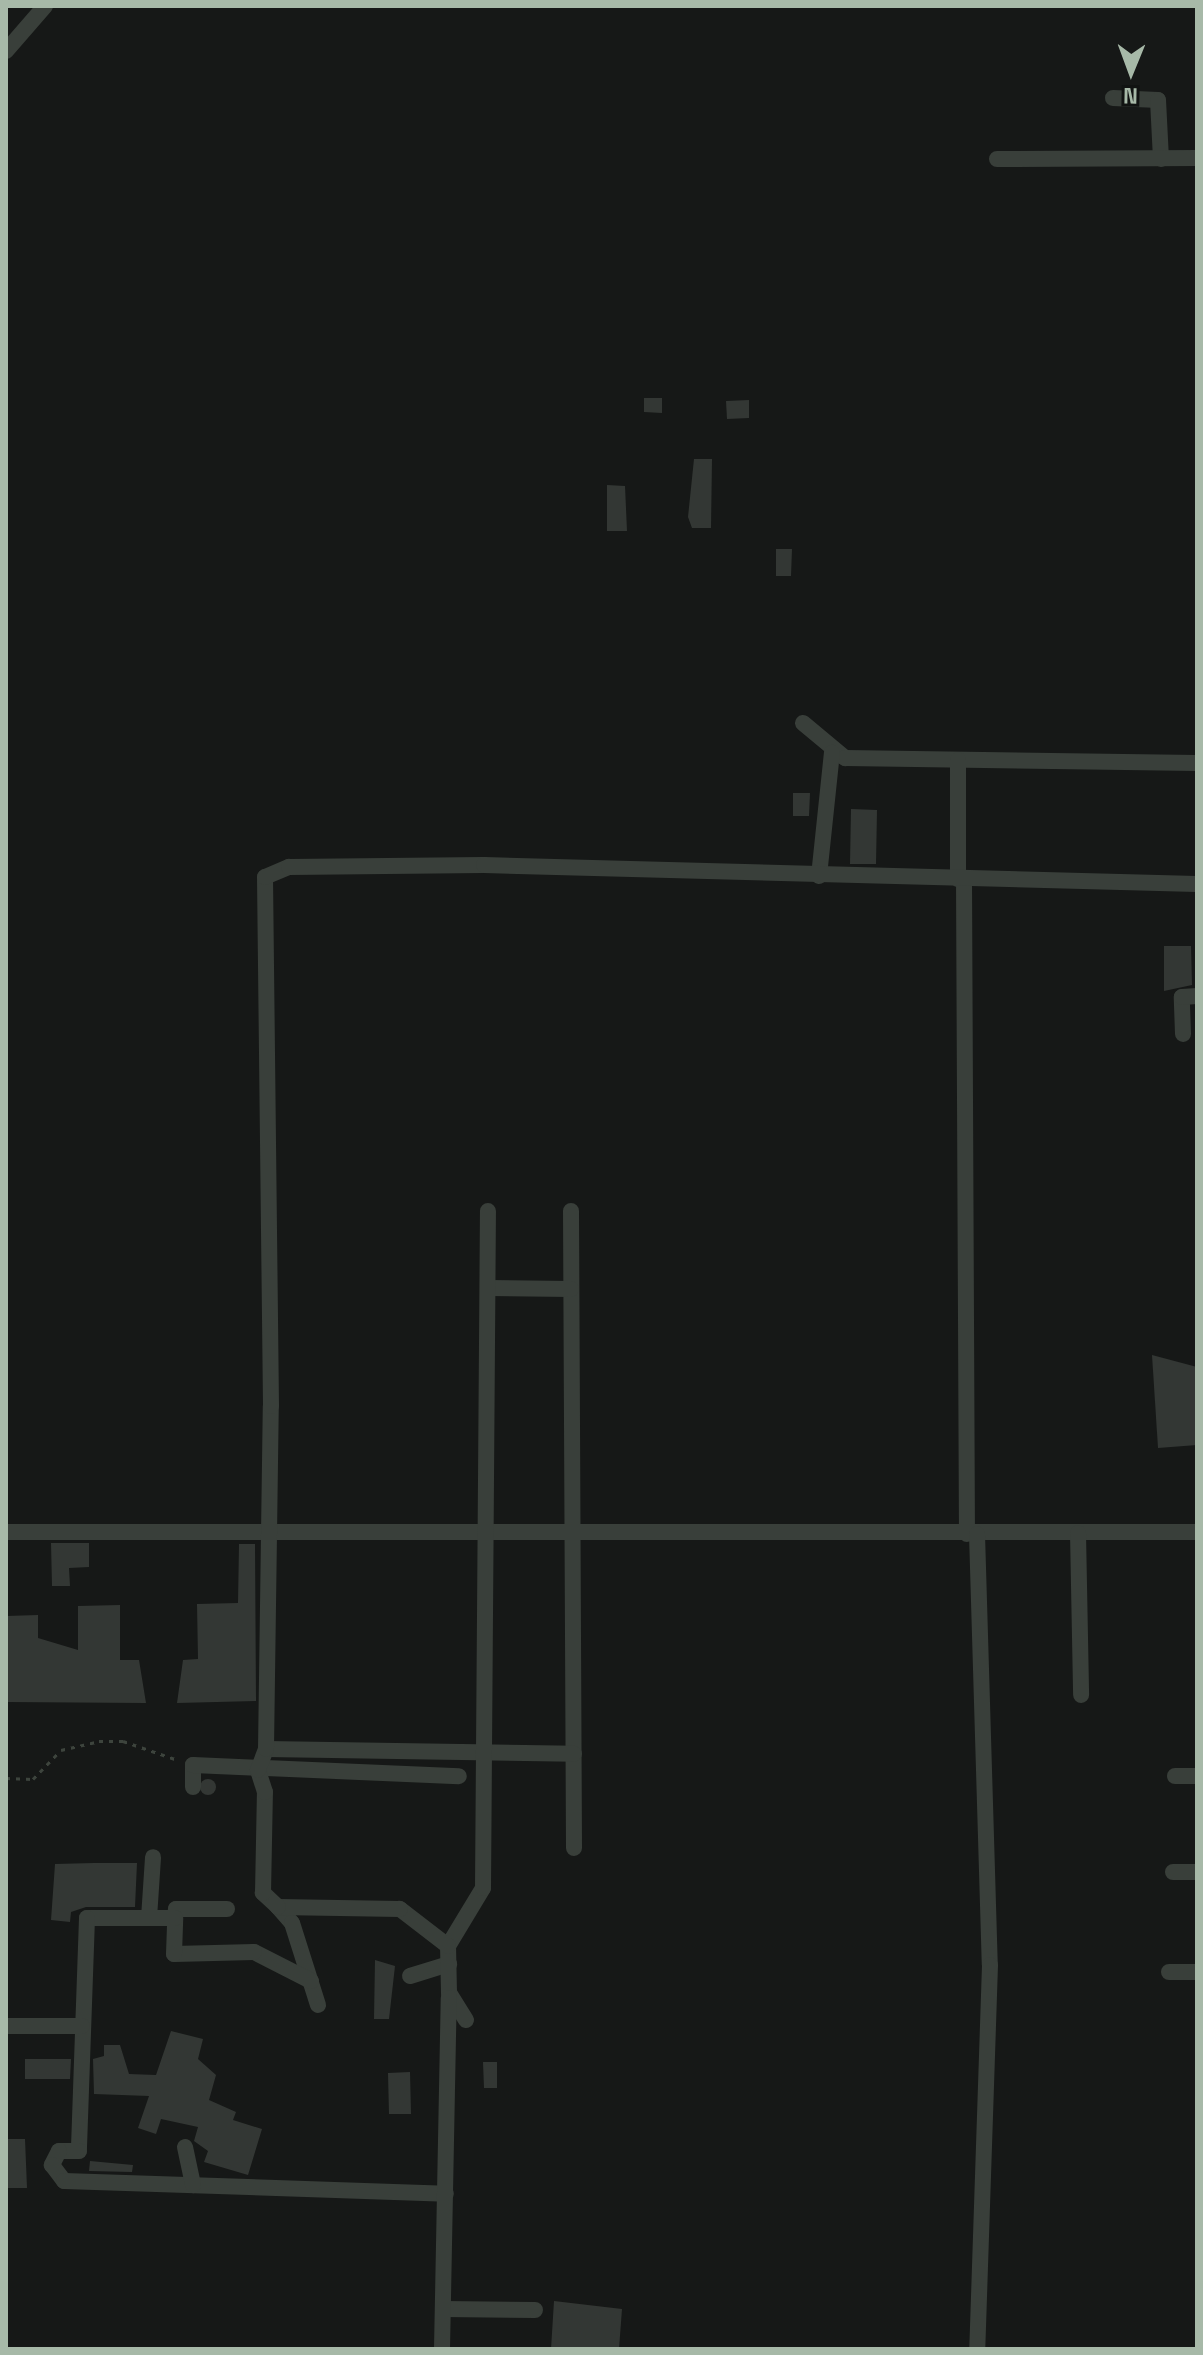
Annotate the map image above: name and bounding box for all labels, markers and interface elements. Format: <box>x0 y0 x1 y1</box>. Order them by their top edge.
north arrow <box>1091 32 1171 112</box>
text: N <box>1123 82 1138 110</box>

